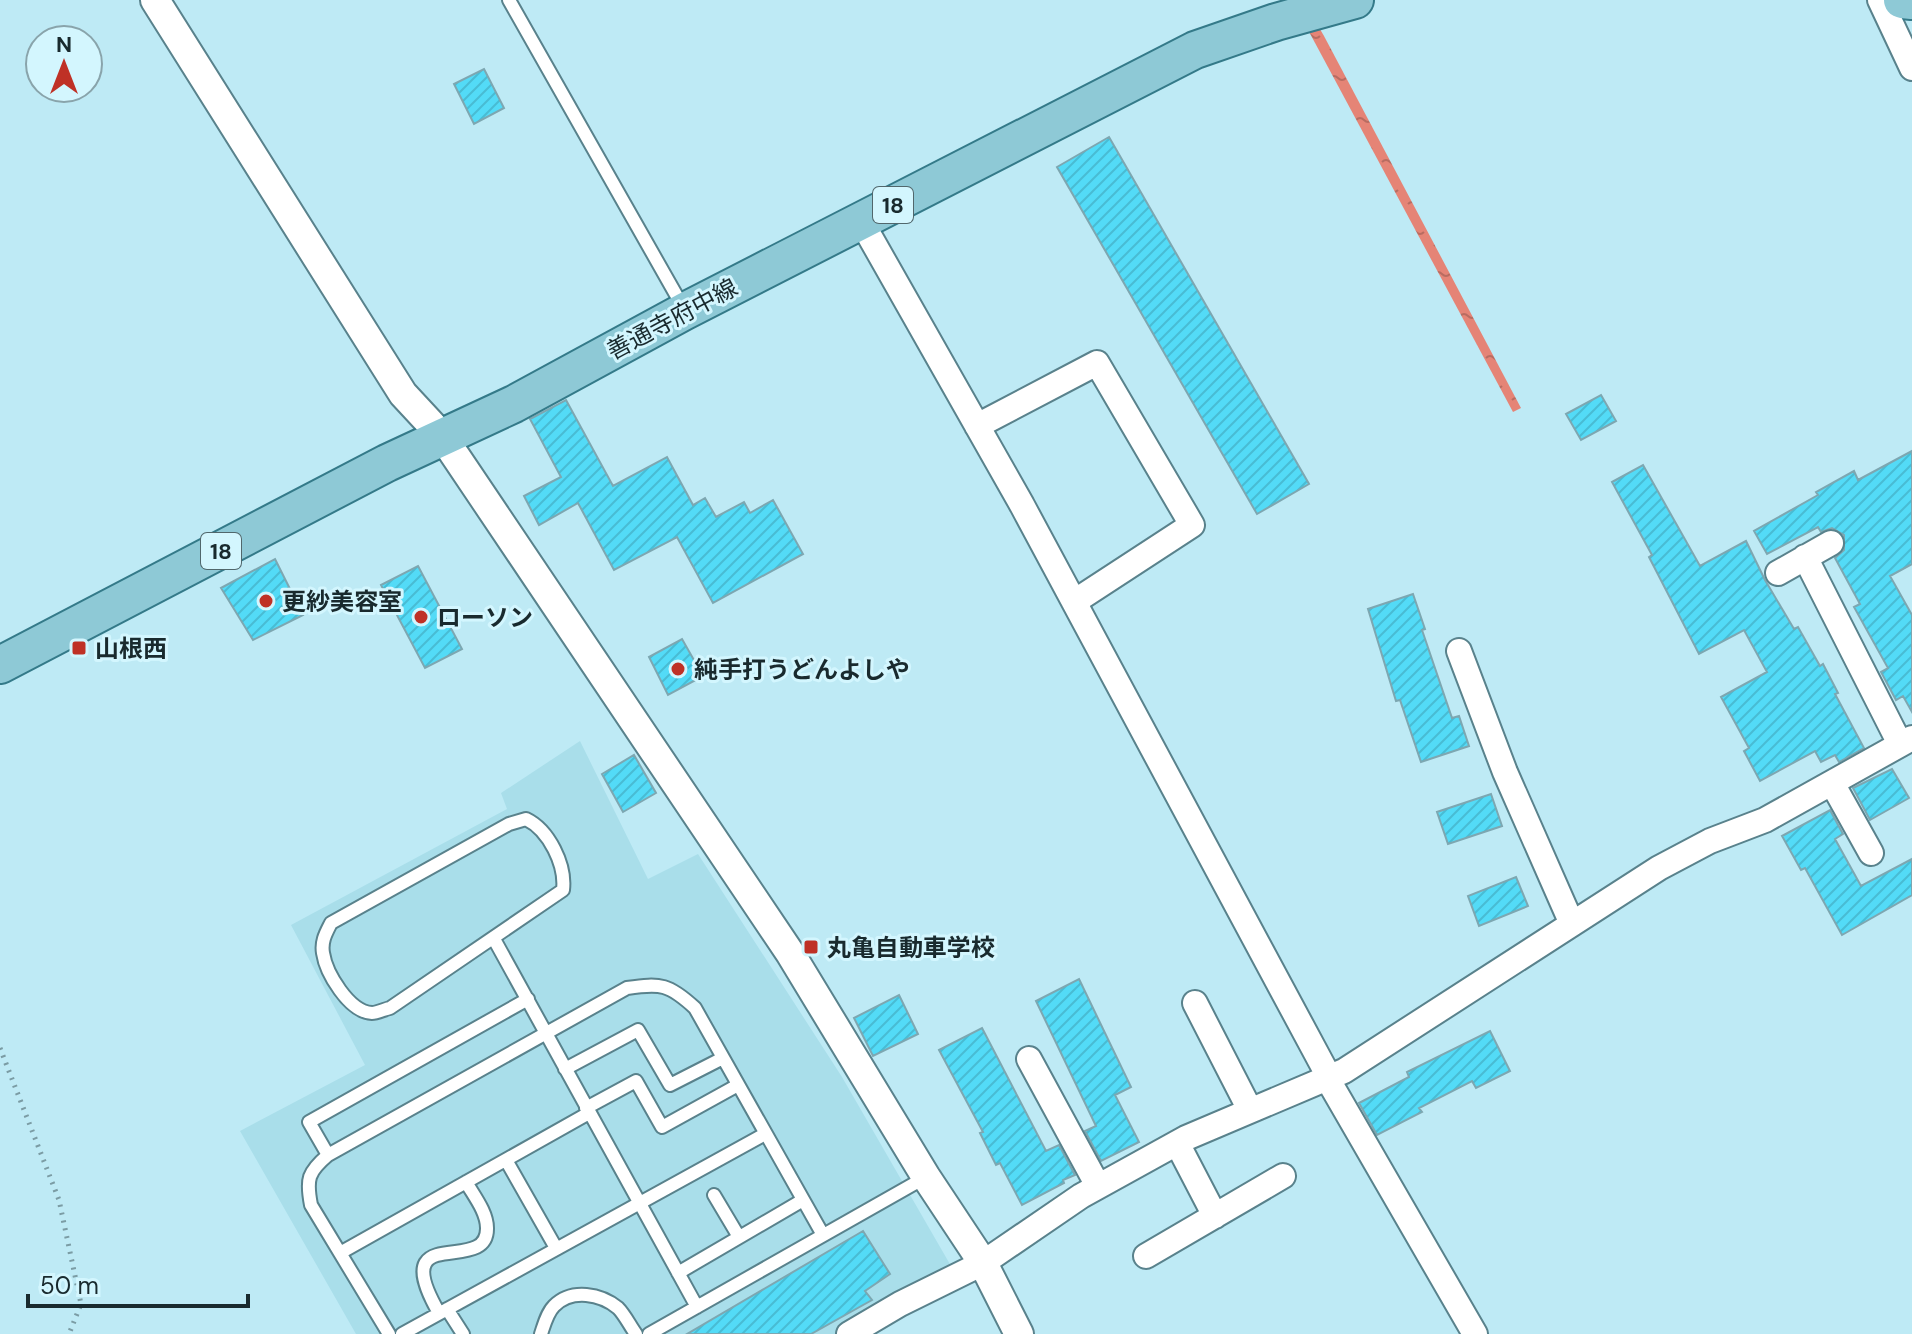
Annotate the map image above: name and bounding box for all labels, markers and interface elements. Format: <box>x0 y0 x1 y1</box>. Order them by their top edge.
north arrow <box>24 24 104 104</box>
text: N <box>56 30 72 59</box>
road number: 18 <box>873 187 913 223</box>
street label: 善通寺府中線 <box>601 272 743 366</box>
road number: 18 <box>201 533 241 569</box>
place label: 更紗美容室 <box>282 586 402 617</box>
marker: 更紗美容室 <box>257 592 275 610</box>
place label: ローソン <box>437 602 533 633</box>
marker: ローソン <box>412 608 430 626</box>
place label: 山根西 <box>95 633 167 664</box>
marker: 山根西 <box>70 639 88 657</box>
place label: 純手打うどんよしや <box>694 654 910 685</box>
marker: 純手打うどんよしや <box>669 660 687 678</box>
place label: 丸亀自動車学校 <box>827 932 995 963</box>
marker: 丸亀自動車学校 <box>802 938 820 956</box>
scale bar <box>28 1258 248 1308</box>
text: 50 m <box>40 1270 99 1301</box>

